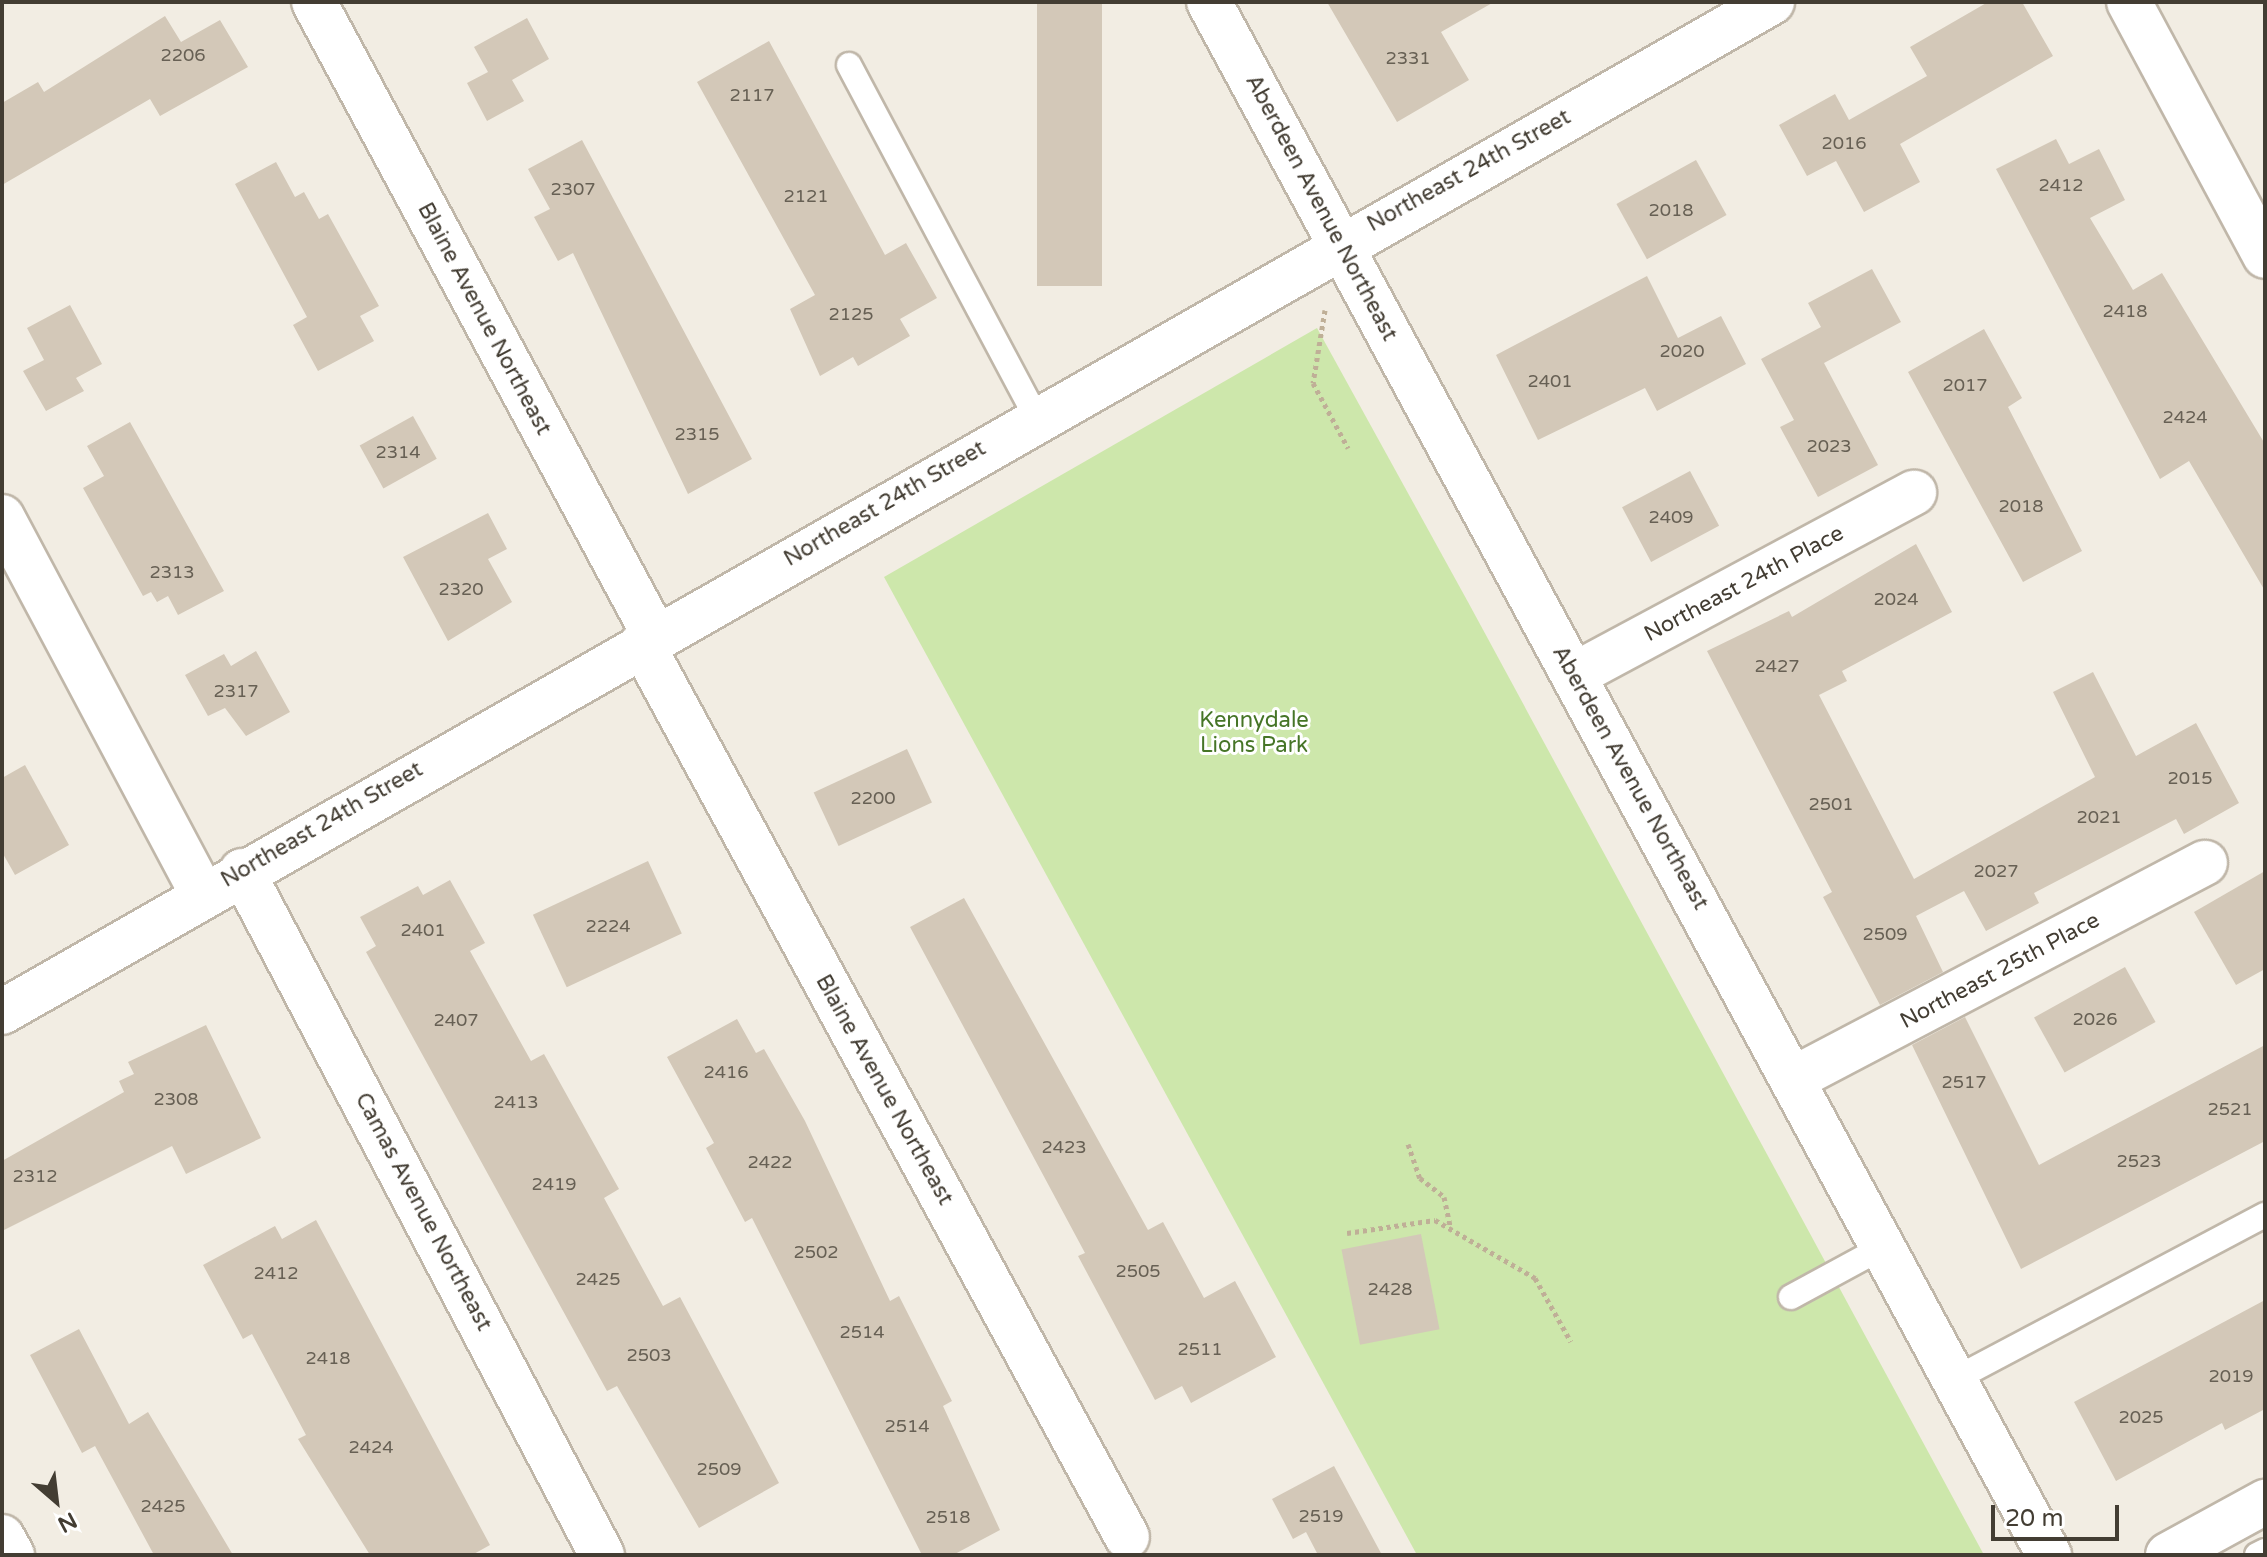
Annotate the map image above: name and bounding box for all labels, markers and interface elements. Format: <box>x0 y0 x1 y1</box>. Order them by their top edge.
house number: 2206 <box>160 44 206 66</box>
house number: 2331 <box>1385 47 1431 69</box>
street label: Aberdeen Avenue Northeast <box>1239 70 1403 346</box>
house number: 2117 <box>729 84 775 106</box>
street label: Northeast 24th Street <box>1363 104 1575 238</box>
house number: 2016 <box>1821 132 1867 154</box>
house number: 2412 <box>2038 174 2084 196</box>
house number: 2307 <box>550 178 596 200</box>
house number: 2121 <box>783 185 829 207</box>
street label: Blaine Avenue Northeast <box>412 198 556 440</box>
house number: 2018 <box>1648 199 1694 221</box>
house number: 2418 <box>2102 300 2148 322</box>
house number: 2125 <box>828 303 874 325</box>
house number: 2020 <box>1659 340 1705 362</box>
house number: 2401 <box>1527 370 1573 392</box>
house number: 2017 <box>1942 374 1988 396</box>
house number: 2424 <box>2162 406 2208 428</box>
house number: 2315 <box>674 423 720 445</box>
street label: Northeast 24th Street <box>779 435 991 573</box>
house number: 2023 <box>1806 435 1852 457</box>
house number: 2314 <box>375 441 421 463</box>
house number: 2018 <box>1998 495 2044 517</box>
house number: 2409 <box>1648 506 1694 528</box>
street label: Northeast 24th Place <box>1640 520 1848 648</box>
house number: 2313 <box>149 561 195 583</box>
house number: 2320 <box>438 578 484 600</box>
house number: 2024 <box>1873 588 1919 610</box>
street label: Aberdeen Avenue Northeast <box>1546 641 1714 915</box>
house number: 2427 <box>1754 655 1800 677</box>
house number: 2317 <box>213 680 259 702</box>
park label: Kennydale Lions Park <box>1199 707 1309 758</box>
street label: Northeast 24th Street <box>216 756 428 894</box>
house number: 2015 <box>2167 767 2213 789</box>
house number: 2200 <box>850 787 896 809</box>
house number: 2501 <box>1808 793 1854 815</box>
house number: 2021 <box>2076 806 2122 828</box>
house number: 2027 <box>1973 860 2019 882</box>
street label: Northeast 25th Place <box>1896 907 2104 1035</box>
house number: 2224 <box>585 915 631 937</box>
house number: 2401 <box>400 919 446 941</box>
house number: 2509 <box>1862 923 1908 945</box>
street label: Blaine Avenue Northeast <box>810 970 958 1210</box>
house number: 2026 <box>2072 1008 2118 1030</box>
house number: 2407 <box>433 1009 479 1031</box>
house number: 2416 <box>703 1061 749 1083</box>
house number: 2517 <box>1941 1071 1987 1093</box>
house number: 2308 <box>153 1088 199 1110</box>
street label: Camas Avenue Northeast <box>349 1089 497 1335</box>
house number: 2413 <box>493 1091 539 1113</box>
house number: 2521 <box>2207 1098 2253 1120</box>
house number: 2423 <box>1041 1136 1087 1158</box>
house number: 2523 <box>2116 1150 2162 1172</box>
house number: 2422 <box>747 1151 793 1173</box>
house number: 2312 <box>12 1165 58 1187</box>
house number: 2419 <box>531 1173 577 1195</box>
house number: 2502 <box>793 1241 839 1263</box>
house number: 2505 <box>1115 1260 1161 1282</box>
house number: 2412 <box>253 1262 299 1284</box>
house number: 2425 <box>575 1268 621 1290</box>
house number: 2428 <box>1367 1278 1413 1300</box>
house number: 2514 <box>839 1321 885 1343</box>
house number: 2511 <box>1177 1338 1223 1360</box>
house number: 2503 <box>626 1344 672 1366</box>
house number: 2418 <box>305 1347 351 1369</box>
house number: 2019 <box>2208 1365 2254 1387</box>
house number: 2025 <box>2118 1406 2164 1428</box>
house number: 2514 <box>884 1415 930 1437</box>
house number: 2424 <box>348 1436 394 1458</box>
house number: 2509 <box>696 1458 742 1480</box>
north arrow <box>16 1461 96 1541</box>
scale bar <box>1995 1489 2123 1539</box>
house number: 2425 <box>140 1495 186 1517</box>
text: 20 m <box>2005 1504 2063 1533</box>
house number: 2519 <box>1298 1505 1344 1527</box>
house number: 2518 <box>925 1506 971 1528</box>
text: N <box>53 1507 81 1538</box>

